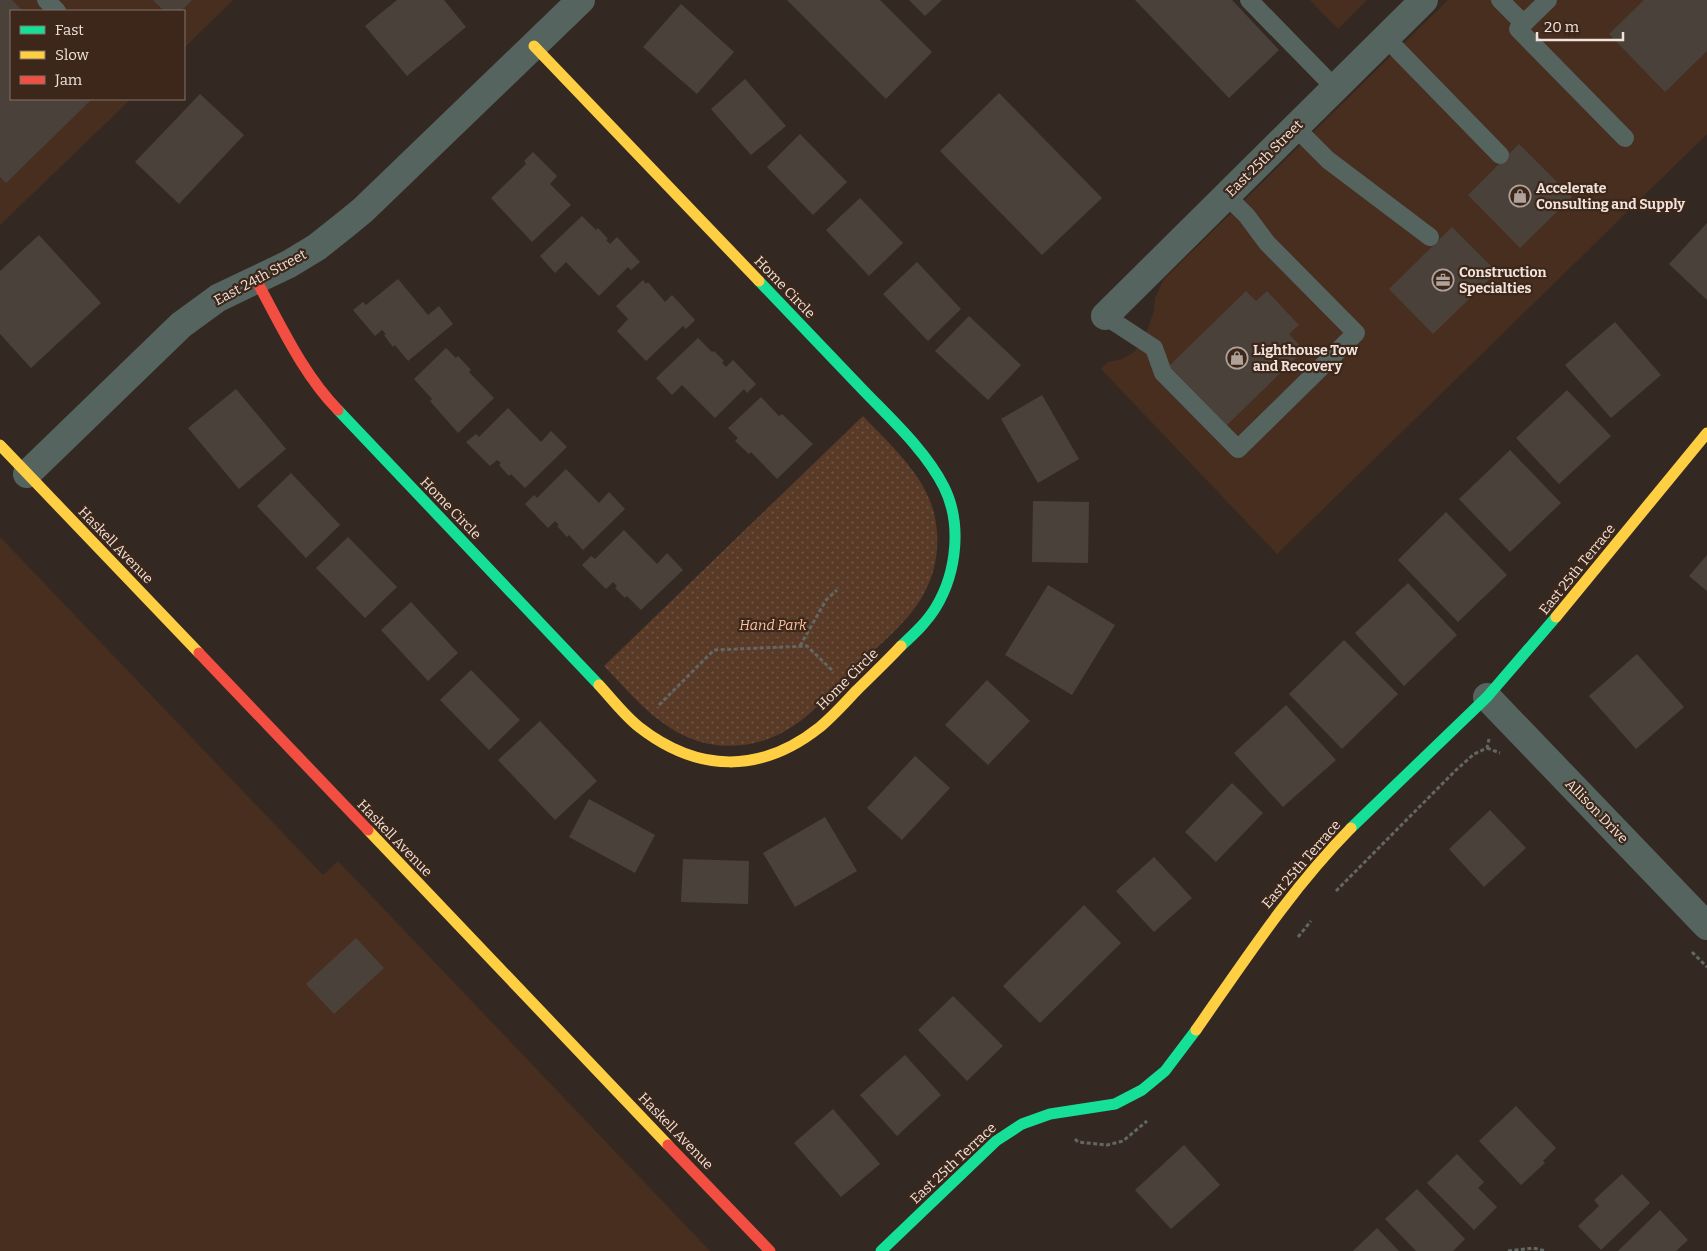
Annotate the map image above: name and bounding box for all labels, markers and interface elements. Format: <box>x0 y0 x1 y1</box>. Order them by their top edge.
legend <box>10 10 185 100</box>
scale bar <box>1537 10 1623 42</box>
text: 20 m <box>1544 18 1580 36</box>
text: Fast <box>55 21 84 39</box>
text: Slow <box>55 46 90 64</box>
text: Jam <box>54 71 83 89</box>
street label: East 25th Street <box>1222 116 1306 200</box>
place label: Accelerate Consulting and Supply <box>1536 180 1685 213</box>
shop icon: Accelerate Consulting and Supply <box>1508 184 1532 208</box>
street label: East 24th Street <box>211 246 309 309</box>
street label: Home Circle <box>751 253 819 322</box>
place label: Construction Specialties <box>1459 264 1547 297</box>
office icon: Construction Specialties <box>1431 268 1455 292</box>
place label: Lighthouse Tow and Recovery <box>1253 342 1358 375</box>
shop icon: Lighthouse Tow and Recovery <box>1225 346 1249 370</box>
street label: Home Circle <box>417 474 485 543</box>
street label: Haskell Avenue <box>75 503 157 587</box>
street label: East 25th Terrace <box>1536 521 1619 618</box>
park label: Hand Park <box>739 617 807 634</box>
street label: Home Circle <box>813 645 882 714</box>
street label: Allison Drive <box>1562 776 1632 847</box>
street label: Haskell Avenue <box>354 796 436 880</box>
street label: East 25th Terrace <box>1258 817 1344 912</box>
street label: Haskell Avenue <box>635 1089 717 1173</box>
street label: East 25th Terrace <box>907 1119 1000 1208</box>

